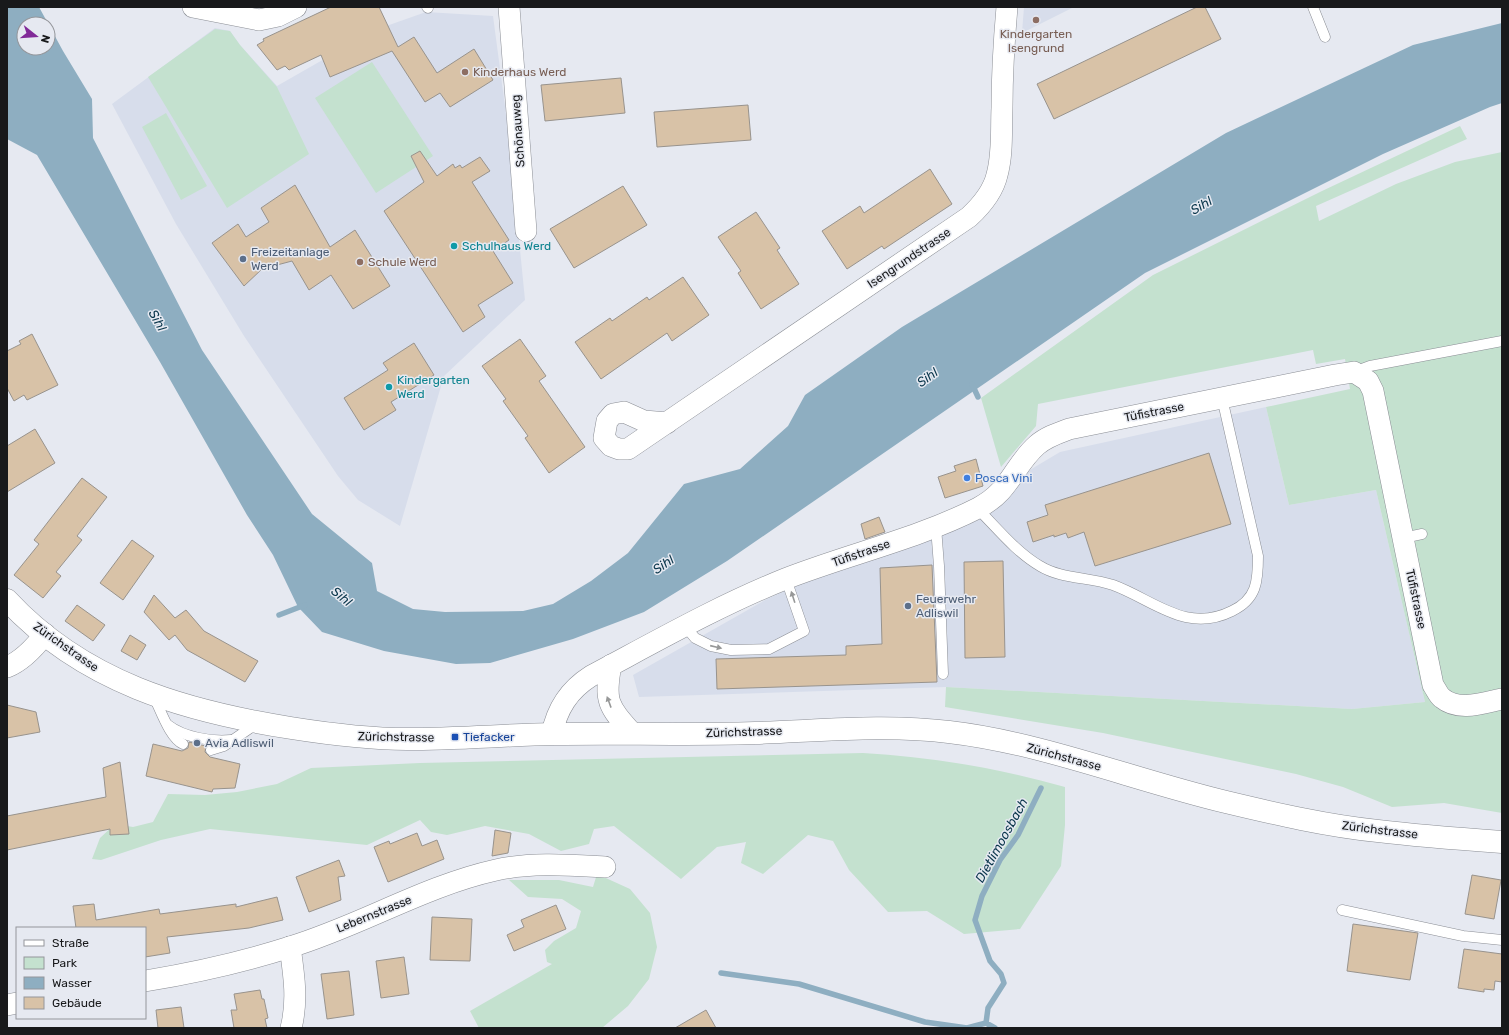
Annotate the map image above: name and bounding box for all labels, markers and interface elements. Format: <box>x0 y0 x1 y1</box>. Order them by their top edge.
marker: Kindergarten Isengrund <box>1031 15 1041 25</box>
north arrow <box>16 16 56 56</box>
place label: Kindergarten Isengrund <box>1000 27 1072 55</box>
text: N <box>38 33 52 45</box>
place label: Kinderhaus Werd <box>473 65 566 79</box>
marker: Kinderhaus Werd <box>460 67 470 77</box>
street label: Schönauweg <box>508 94 528 168</box>
water label: Sihl <box>1188 193 1215 218</box>
street label: Isengrundstrasse <box>865 225 954 291</box>
place label: Schulhaus Werd <box>462 239 551 253</box>
marker: Schulhaus Werd <box>449 241 459 251</box>
place label: Freizeitanlage Werd <box>251 245 330 273</box>
marker: Freizeitanlage Werd <box>238 254 248 264</box>
place label: Schule Werd <box>368 255 437 269</box>
marker: Schule Werd <box>355 257 365 267</box>
water label: Sihl <box>146 307 170 334</box>
water label: Sihl <box>914 364 941 390</box>
place label: Kindergarten Werd <box>397 373 470 401</box>
marker: Kindergarten Werd <box>384 382 394 392</box>
street label: Tüfistrasse <box>1123 399 1185 425</box>
place label: Posca Vini <box>975 471 1032 485</box>
marker: Posca Vini <box>962 473 972 483</box>
street label: Tüfistrasse <box>830 536 892 569</box>
water label: Sihl <box>650 551 677 577</box>
street label: Tüfistrasse <box>1403 568 1429 630</box>
water label: Sihl <box>328 584 356 610</box>
one-way arrow <box>790 590 796 602</box>
place label: Feuerwehr Adliswil <box>916 592 977 620</box>
marker: Feuerwehr Adliswil <box>903 601 913 611</box>
street label: Zürichstrasse <box>31 619 102 675</box>
one-way arrow <box>710 644 722 650</box>
one-way arrow <box>606 696 612 708</box>
street label: Zürichstrasse <box>706 724 783 740</box>
street label: Zürichstrasse <box>358 729 435 745</box>
place label: Tiefacker <box>463 730 515 744</box>
marker: Tiefacker <box>450 732 460 742</box>
place label: Avia Adliswil <box>205 736 274 750</box>
marker: Avia Adliswil <box>192 738 202 748</box>
street label: Zürichstrasse <box>1025 740 1103 774</box>
water label: Dietlimoosbach <box>972 795 1031 885</box>
street label: Zürichstrasse <box>1341 818 1419 842</box>
street label: Lebernstrasse <box>334 892 414 935</box>
legend <box>16 927 146 1019</box>
text: Straße <box>52 936 89 950</box>
text: Park <box>52 956 78 970</box>
text: Wasser <box>52 976 92 990</box>
text: Gebäude <box>52 996 102 1010</box>

